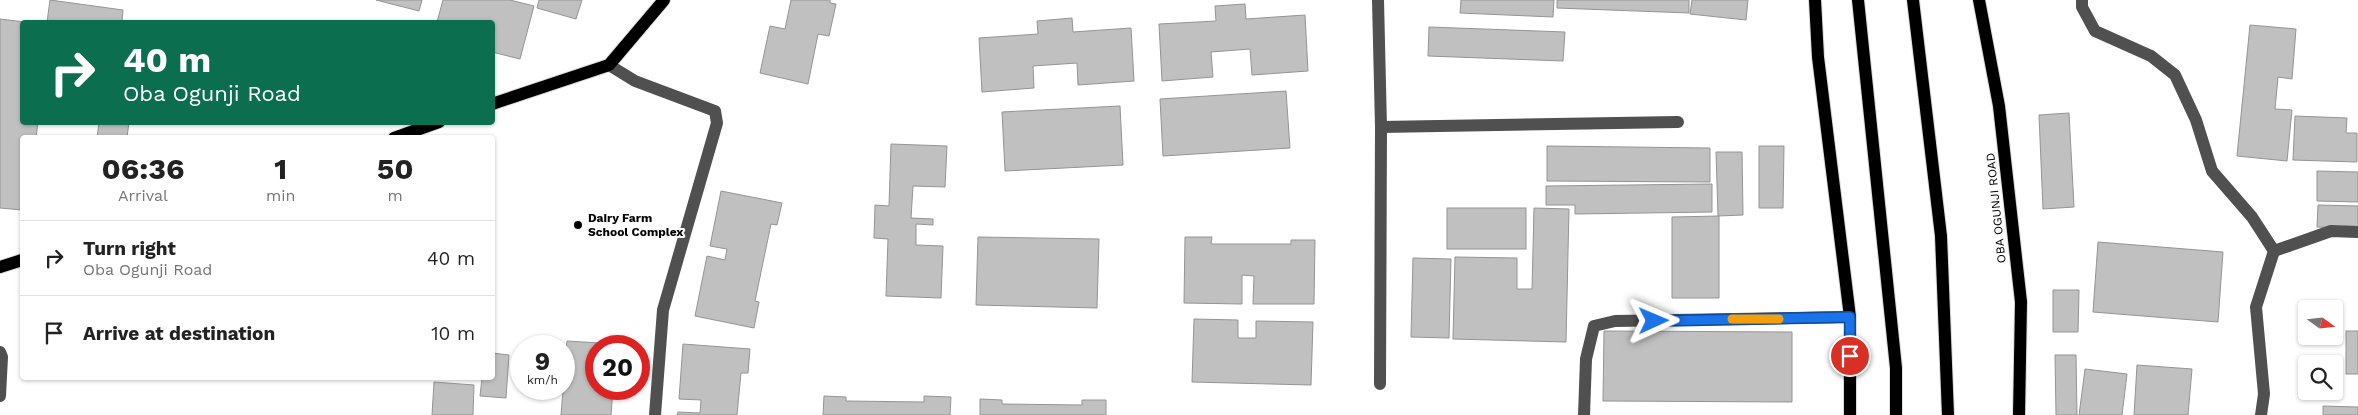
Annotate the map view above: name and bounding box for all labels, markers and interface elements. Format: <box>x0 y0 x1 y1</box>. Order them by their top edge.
text: 40 m <box>123 39 211 81</box>
icon: right <box>40 40 105 105</box>
text: Oba Ogunji Road <box>123 81 301 106</box>
text: 06:36 <box>101 151 185 186</box>
text: 1 <box>274 151 287 186</box>
text: 50 <box>377 151 414 186</box>
street label: OBA OGUNJI ROAD <box>1983 152 2009 264</box>
text: Arrival <box>118 186 168 205</box>
text: min <box>266 186 295 205</box>
text: m <box>388 186 403 205</box>
place label: Dairy Farm School Complex <box>588 211 683 239</box>
marker: Dairy Farm School Complex <box>572 219 584 231</box>
text: Turn right <box>83 237 176 260</box>
icon: right <box>40 244 68 272</box>
text: 40 m <box>427 247 475 270</box>
text: Oba Ogunji Road <box>83 260 212 279</box>
position arrow <box>1627 294 1679 346</box>
north arrow <box>2298 300 2342 345</box>
map controls <box>2298 300 2343 400</box>
icon: arrive <box>40 319 68 347</box>
text: Arrive at destination <box>83 322 275 345</box>
text: 10 m <box>431 322 475 345</box>
speed limit sign: 20 <box>585 335 650 400</box>
pin <box>1829 335 1871 377</box>
icon: arrive <box>1836 342 1864 370</box>
text: 9 <box>535 347 550 376</box>
button: search <box>2298 355 2343 400</box>
text: km/h <box>527 373 558 387</box>

